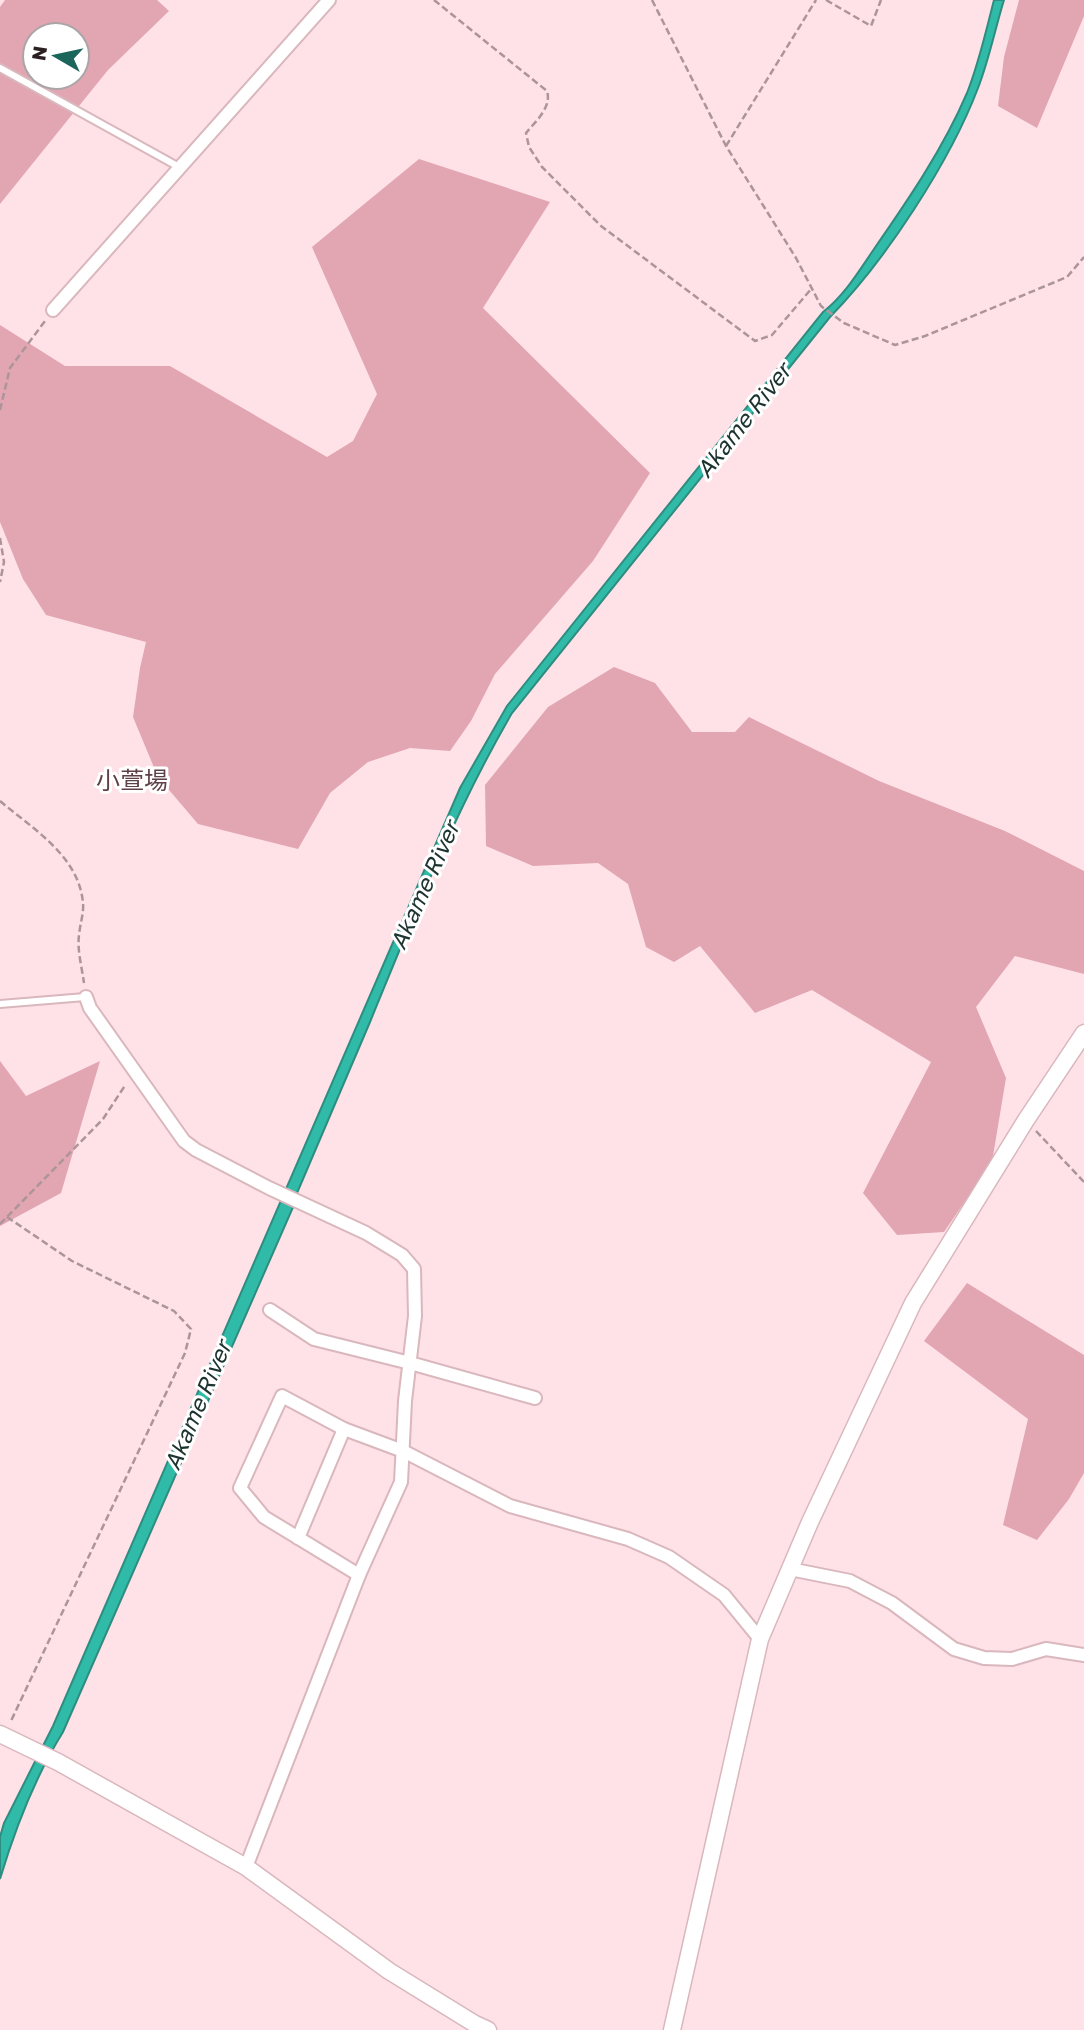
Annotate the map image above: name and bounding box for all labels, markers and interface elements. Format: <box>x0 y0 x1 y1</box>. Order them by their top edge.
north arrow <box>21 21 91 91</box>
text: N <box>26 44 51 62</box>
water label: Akame River <box>690 355 798 483</box>
district label: 小萱場 <box>96 765 168 794</box>
water label: Akame River <box>383 814 466 953</box>
water label: Akame River <box>157 1334 238 1474</box>

